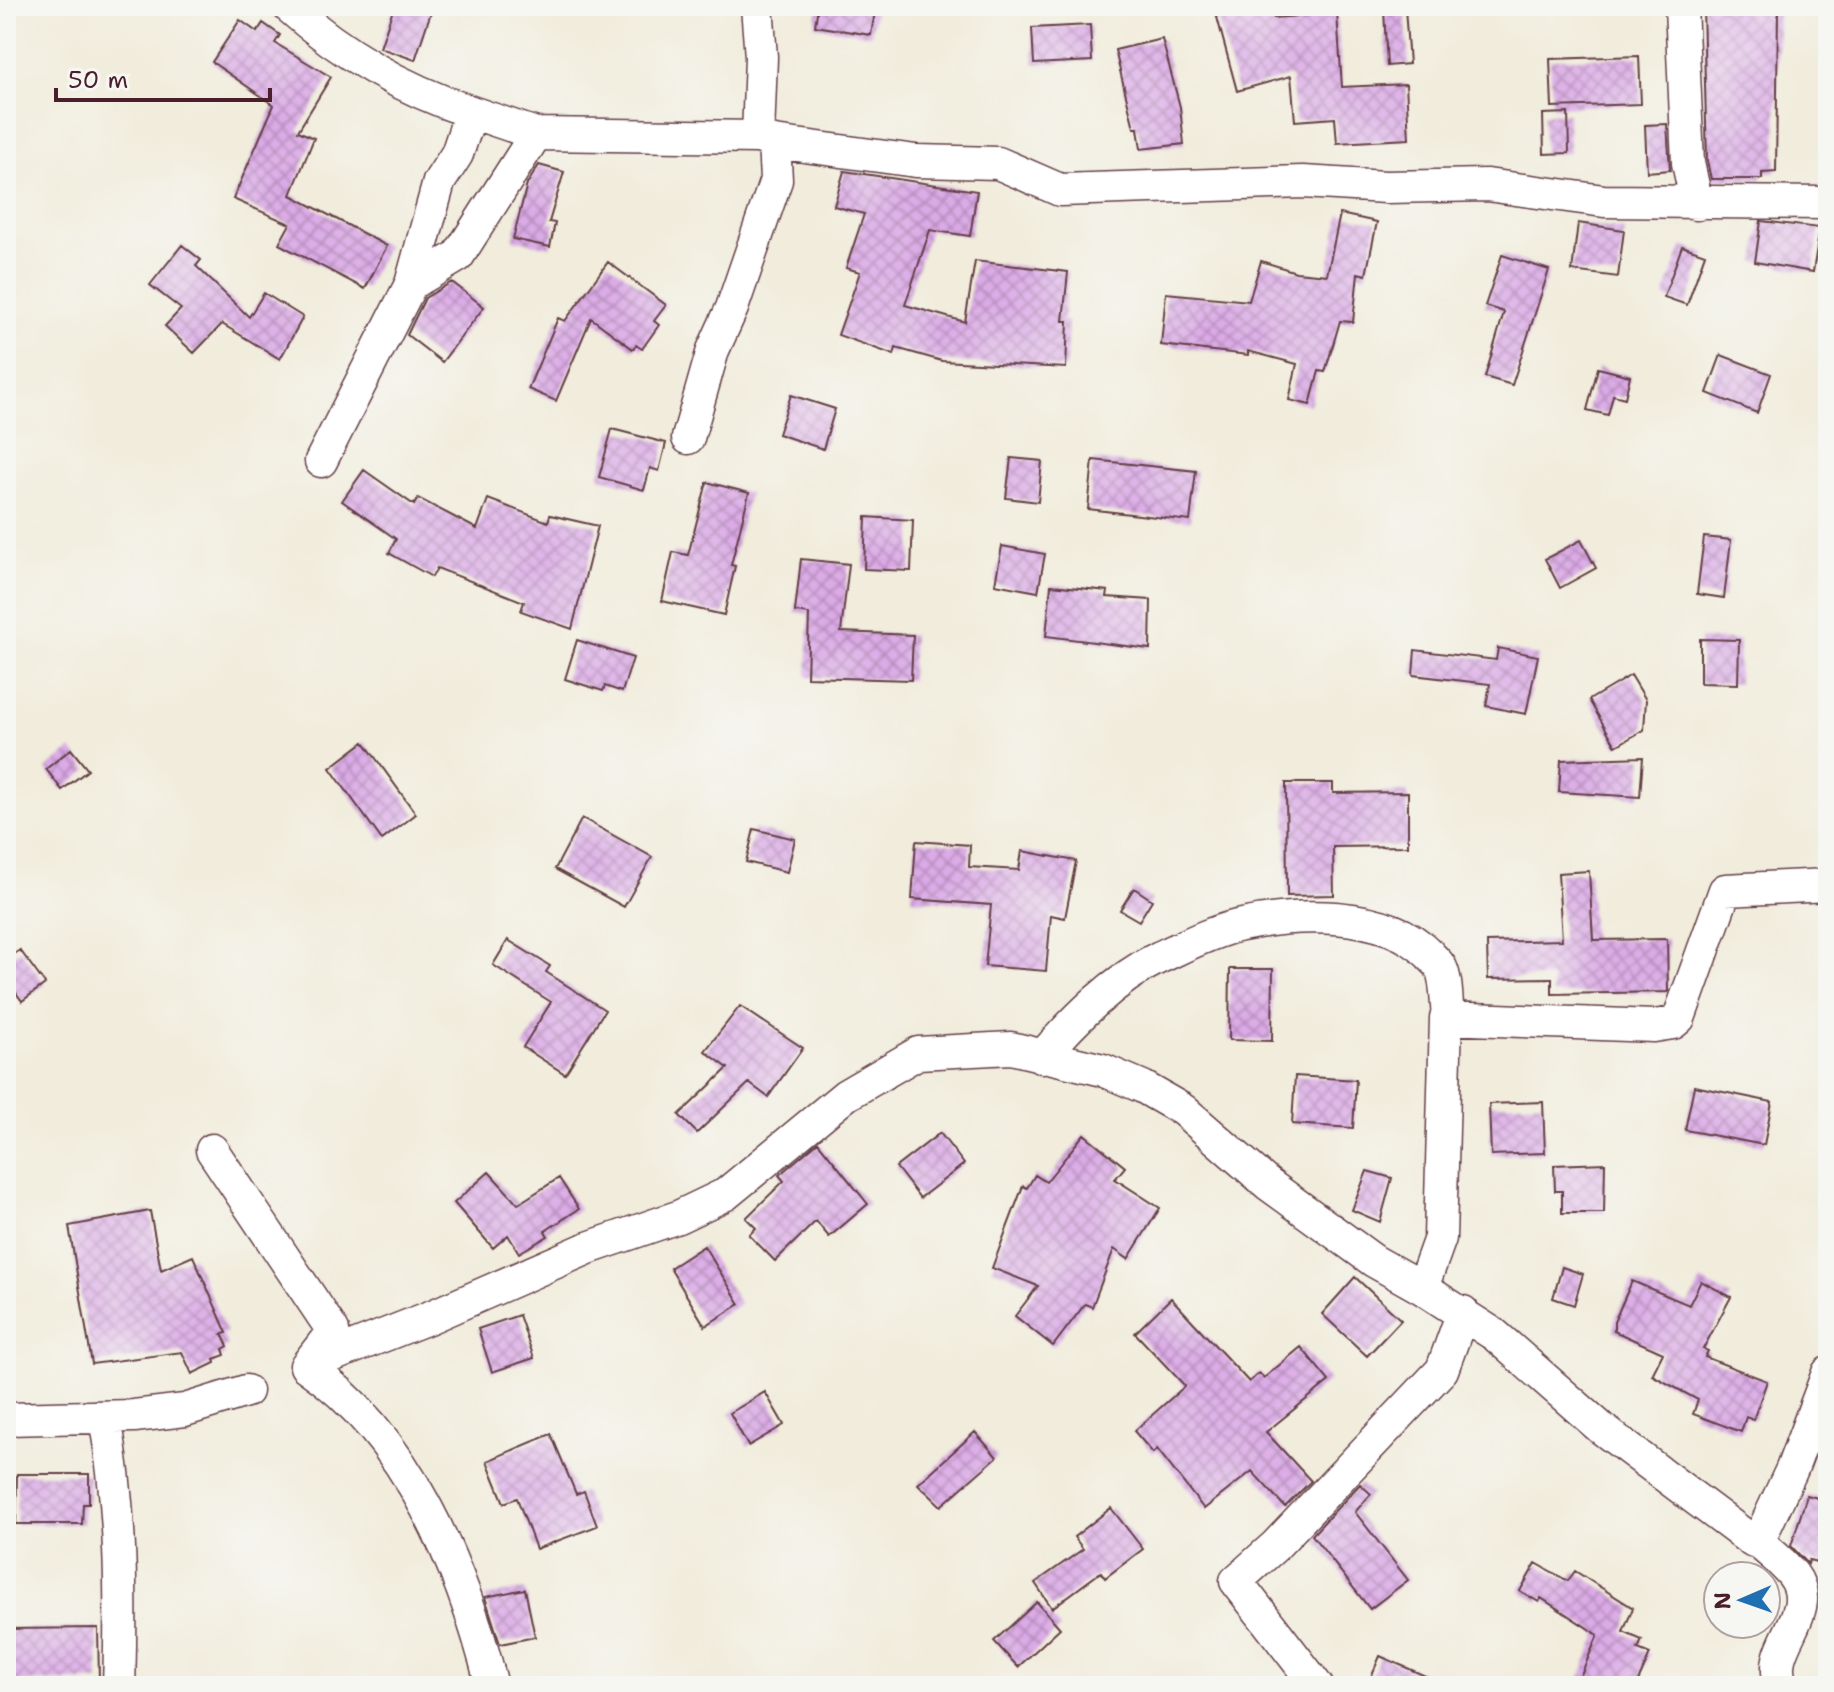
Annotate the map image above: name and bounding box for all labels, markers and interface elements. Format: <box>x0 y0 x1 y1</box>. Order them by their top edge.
scale bar <box>56 52 270 102</box>
text: 50 m <box>68 64 128 96</box>
north arrow <box>1702 1560 1782 1640</box>
text: N <box>1708 1591 1737 1610</box>

